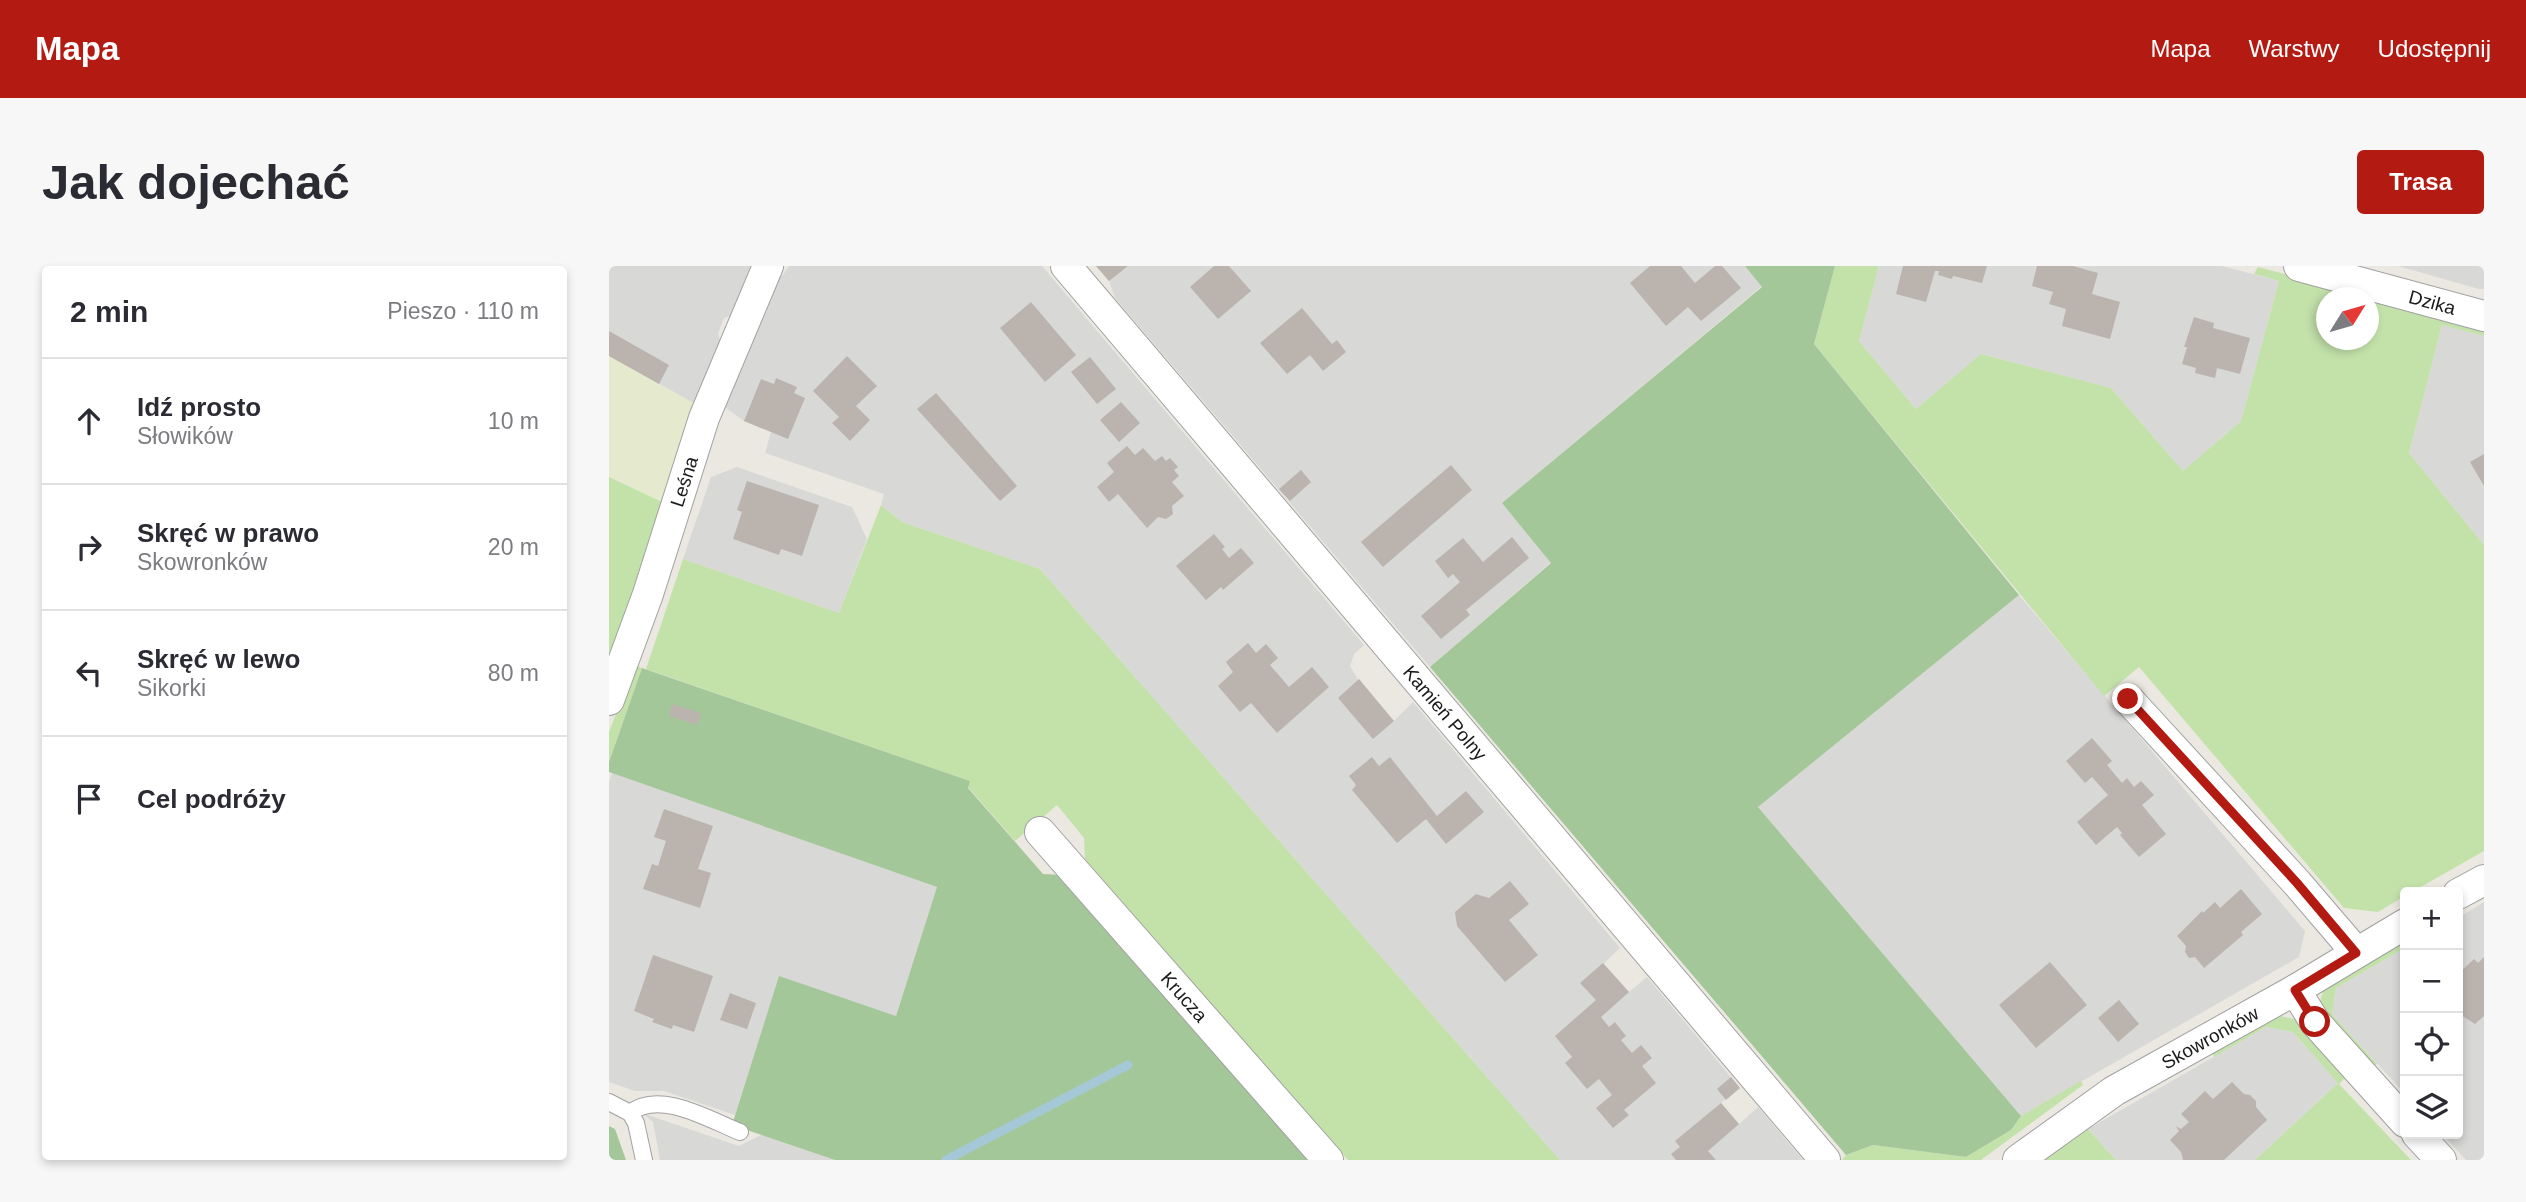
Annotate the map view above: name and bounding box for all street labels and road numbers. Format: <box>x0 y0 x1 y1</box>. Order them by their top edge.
street label: Dzika <box>2407 286 2458 318</box>
street label: Leśna <box>666 453 702 509</box>
street label: Kamień Polny <box>1399 661 1492 765</box>
street label: Krucza <box>1157 967 1212 1026</box>
street label: Skowronków <box>2158 1002 2262 1073</box>

